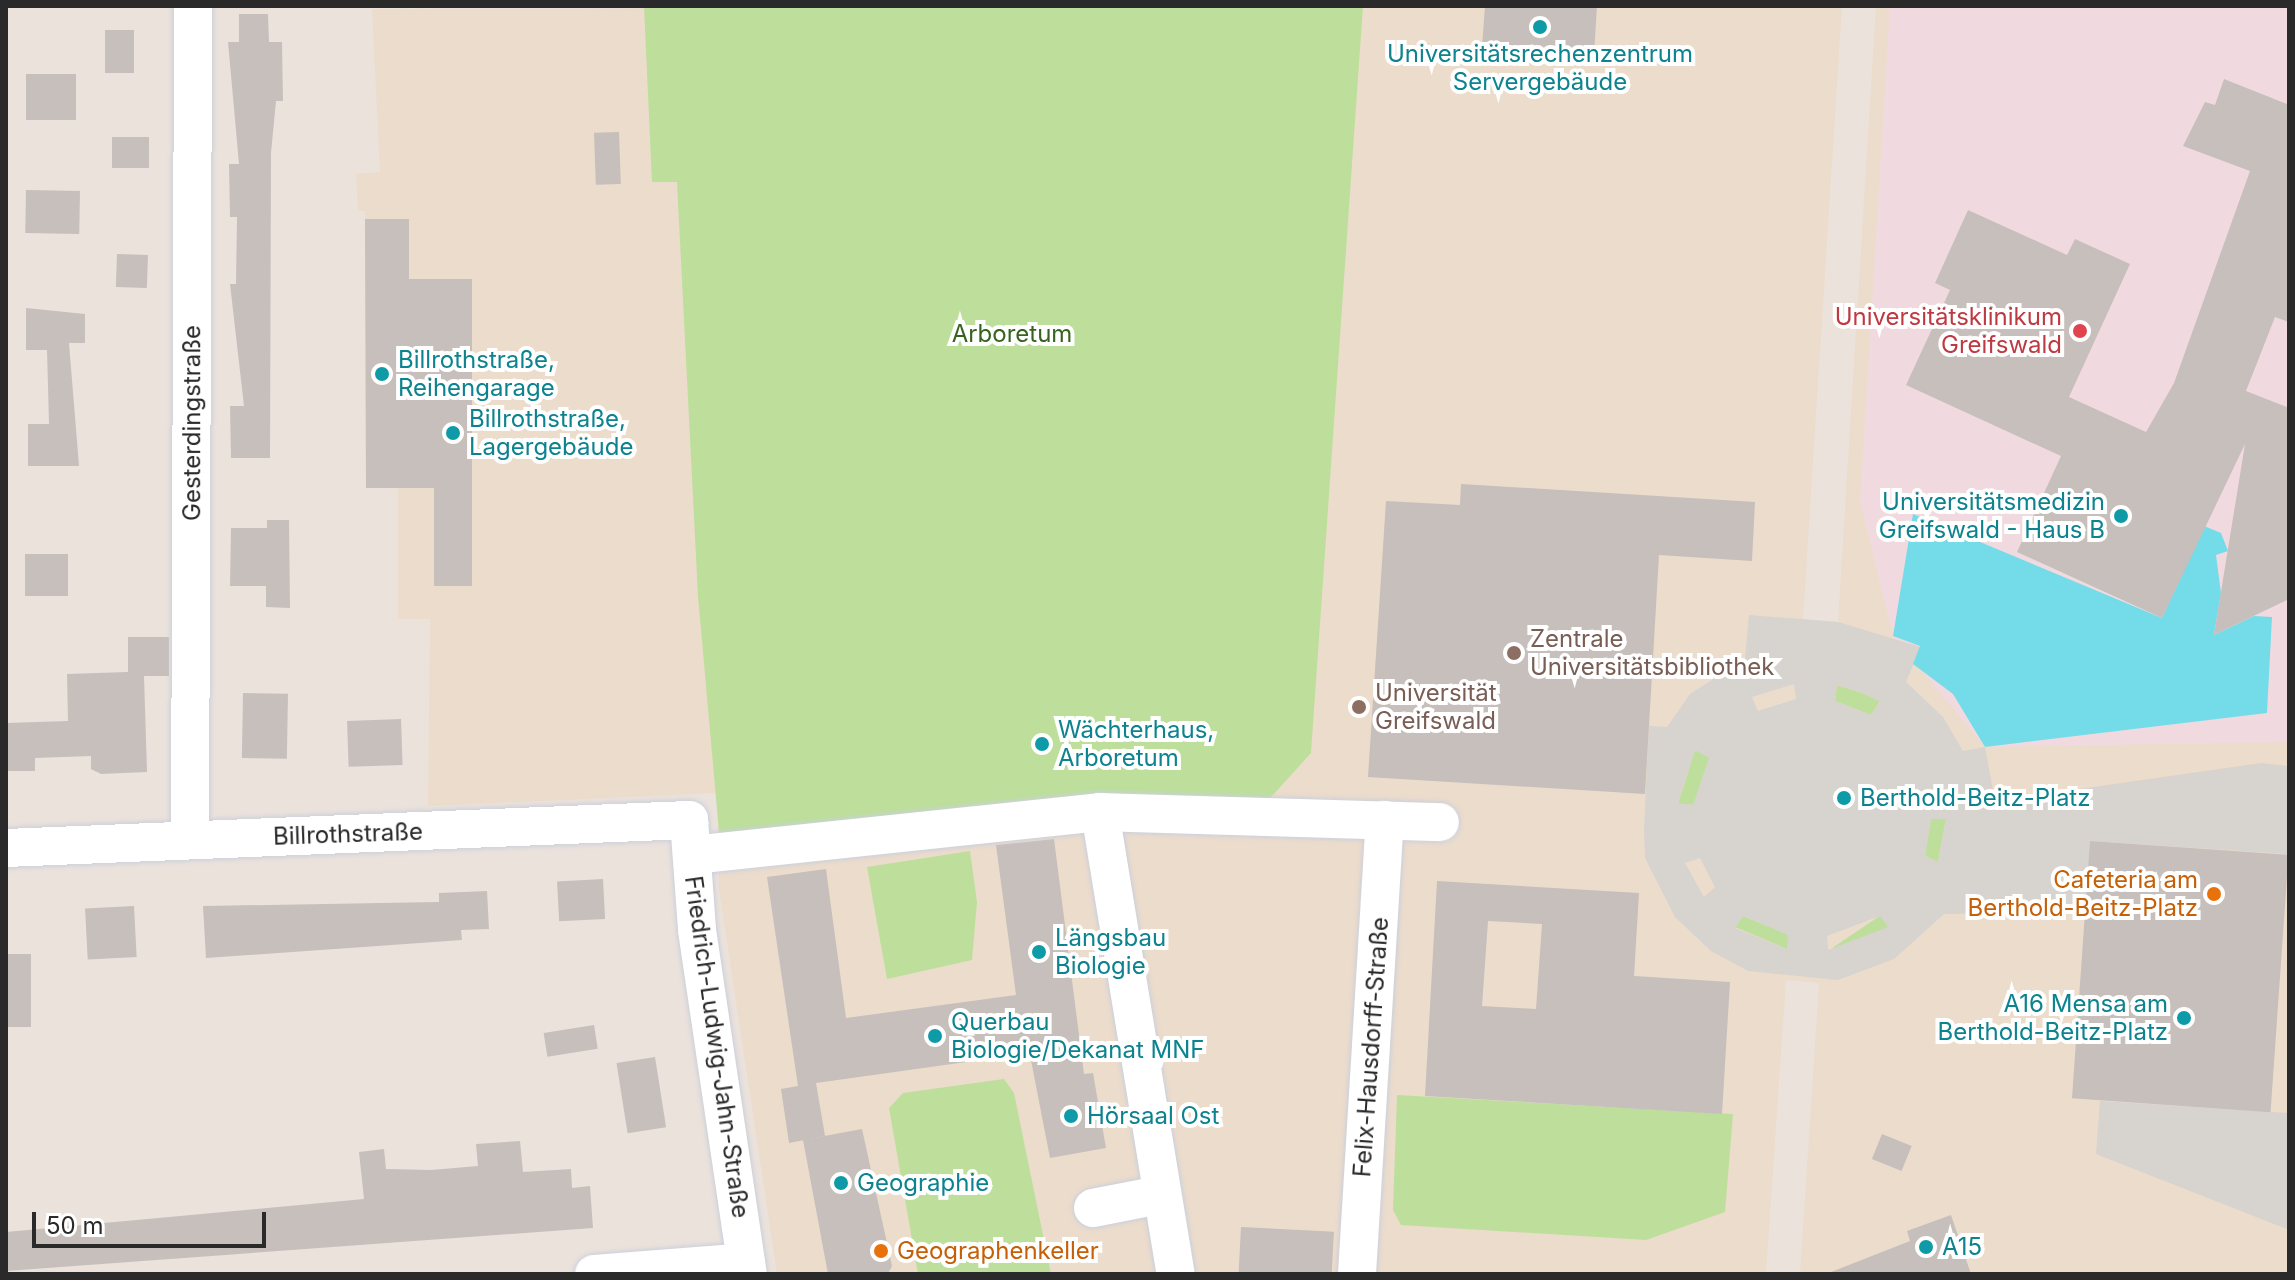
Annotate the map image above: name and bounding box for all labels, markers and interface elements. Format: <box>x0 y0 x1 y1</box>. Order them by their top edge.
marker: Universitätsrechenzentrum Servergebäude <box>1531 18 1549 36</box>
place label: Universitätsrechenzentrum Servergebäude <box>1387 40 1693 96</box>
place label: Universitätsklinikum Greifswald <box>1835 303 2062 359</box>
park label: Arboretum <box>952 320 1072 348</box>
marker: Universitätsklinikum Greifswald <box>2069 320 2091 342</box>
street label: Gesterdingstraße <box>178 325 206 521</box>
place label: Billrothstraße, Reihengarage <box>398 346 555 402</box>
marker: Billrothstraße, Reihengarage <box>373 365 391 383</box>
place label: Billrothstraße, Lagergebäude <box>469 405 633 461</box>
marker: Billrothstraße, Lagergebäude <box>444 424 462 442</box>
place label: Universitätsmedizin Greifswald - Haus B <box>1879 488 2105 544</box>
marker: Universitätsmedizin Greifswald - Haus B <box>2112 507 2130 525</box>
place label: Zentrale Universitätsbibliothek <box>1530 625 1775 681</box>
marker: Zentrale Universitätsbibliothek <box>1505 644 1523 662</box>
place label: Universität Greifswald <box>1375 679 1497 735</box>
marker: Universität Greifswald <box>1350 698 1368 716</box>
place label: Wächterhaus, Arboretum <box>1058 716 1214 772</box>
marker: Wächterhaus, Arboretum <box>1033 735 1051 753</box>
place label: Berthold-Beitz-Platz <box>1860 784 2090 812</box>
marker: Berthold-Beitz-Platz <box>1835 789 1853 807</box>
street label: Billrothstraße <box>273 817 423 851</box>
place label: Cafeteria am Berthold-Beitz-Platz <box>1968 866 2198 922</box>
street label: Friedrich-Ludwig-Jahn-Straße <box>679 874 755 1220</box>
marker: Cafeteria am Berthold-Beitz-Platz <box>2205 885 2223 903</box>
street label: Felix-Hausdorff-Straße <box>1348 916 1394 1178</box>
place label: Längsbau Biologie <box>1055 924 1166 980</box>
marker: Längsbau Biologie <box>1030 943 1048 961</box>
place label: A16 Mensa am Berthold-Beitz-Platz <box>1938 990 2168 1046</box>
place label: Querbau Biologie/Dekanat MNF <box>951 1008 1204 1064</box>
marker: A16 Mensa am Berthold-Beitz-Platz <box>2175 1009 2193 1027</box>
marker: Querbau Biologie/Dekanat MNF <box>926 1027 944 1045</box>
place label: Hörsaal Ost <box>1087 1102 1219 1130</box>
marker: Hörsaal Ost <box>1062 1107 1080 1125</box>
place label: Geographie <box>857 1169 989 1197</box>
marker: Geographie <box>832 1174 850 1192</box>
scale bar <box>36 1196 270 1246</box>
text: 50 m <box>46 1211 104 1240</box>
place label: A15 <box>1942 1233 1982 1261</box>
place label: Geographenkeller <box>897 1237 1099 1265</box>
marker: A15 <box>1917 1238 1935 1256</box>
marker: Geographenkeller <box>872 1242 890 1260</box>

